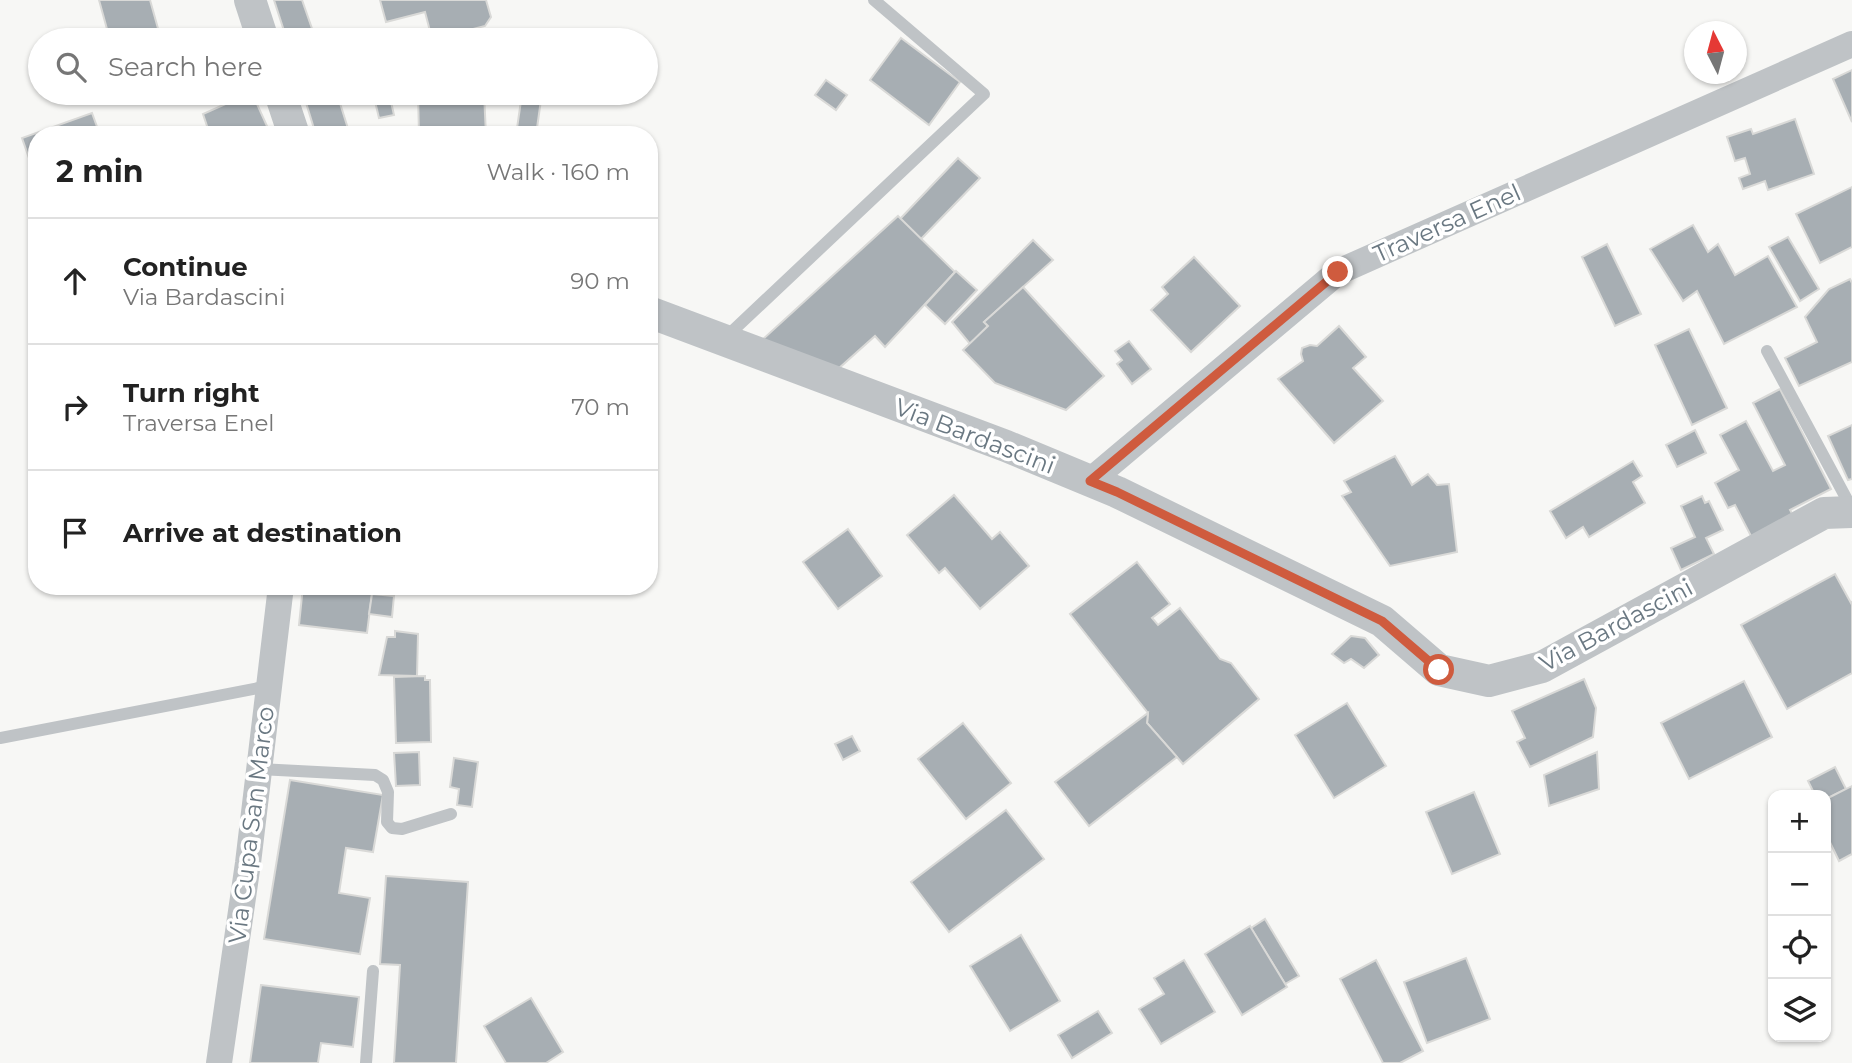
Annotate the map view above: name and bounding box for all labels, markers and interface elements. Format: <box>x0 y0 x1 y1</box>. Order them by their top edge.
north arrow <box>1684 21 1747 84</box>
search box <box>28 28 658 105</box>
icon: search <box>52 48 90 86</box>
text: Search here <box>108 51 263 83</box>
text: 2 min <box>56 153 143 190</box>
text: Walk · 160 m <box>486 158 630 186</box>
street label: Traversa Enel <box>1369 178 1525 268</box>
text: Continue <box>123 251 248 283</box>
route end <box>1322 256 1353 287</box>
icon: ahead <box>56 262 94 300</box>
text: 90 m <box>570 267 630 295</box>
text: Via Bardascini <box>123 283 285 311</box>
text: Turn right <box>123 377 259 409</box>
icon: right <box>56 388 94 426</box>
street label: Via Bardascini <box>891 392 1059 480</box>
text: 70 m <box>571 393 630 421</box>
text: Traversa Enel <box>123 409 275 437</box>
icon: arrive <box>56 514 94 552</box>
text: Arrive at destination <box>123 517 402 549</box>
street label: Via Bardascini <box>1534 572 1698 678</box>
route start <box>1423 654 1454 685</box>
street label: Via Cupa San Marco <box>222 705 280 945</box>
map controls <box>1768 790 1831 1042</box>
button: + <box>1768 790 1831 853</box>
button: − <box>1768 853 1831 916</box>
button: locate <box>1768 916 1831 979</box>
button: layers <box>1768 979 1831 1042</box>

